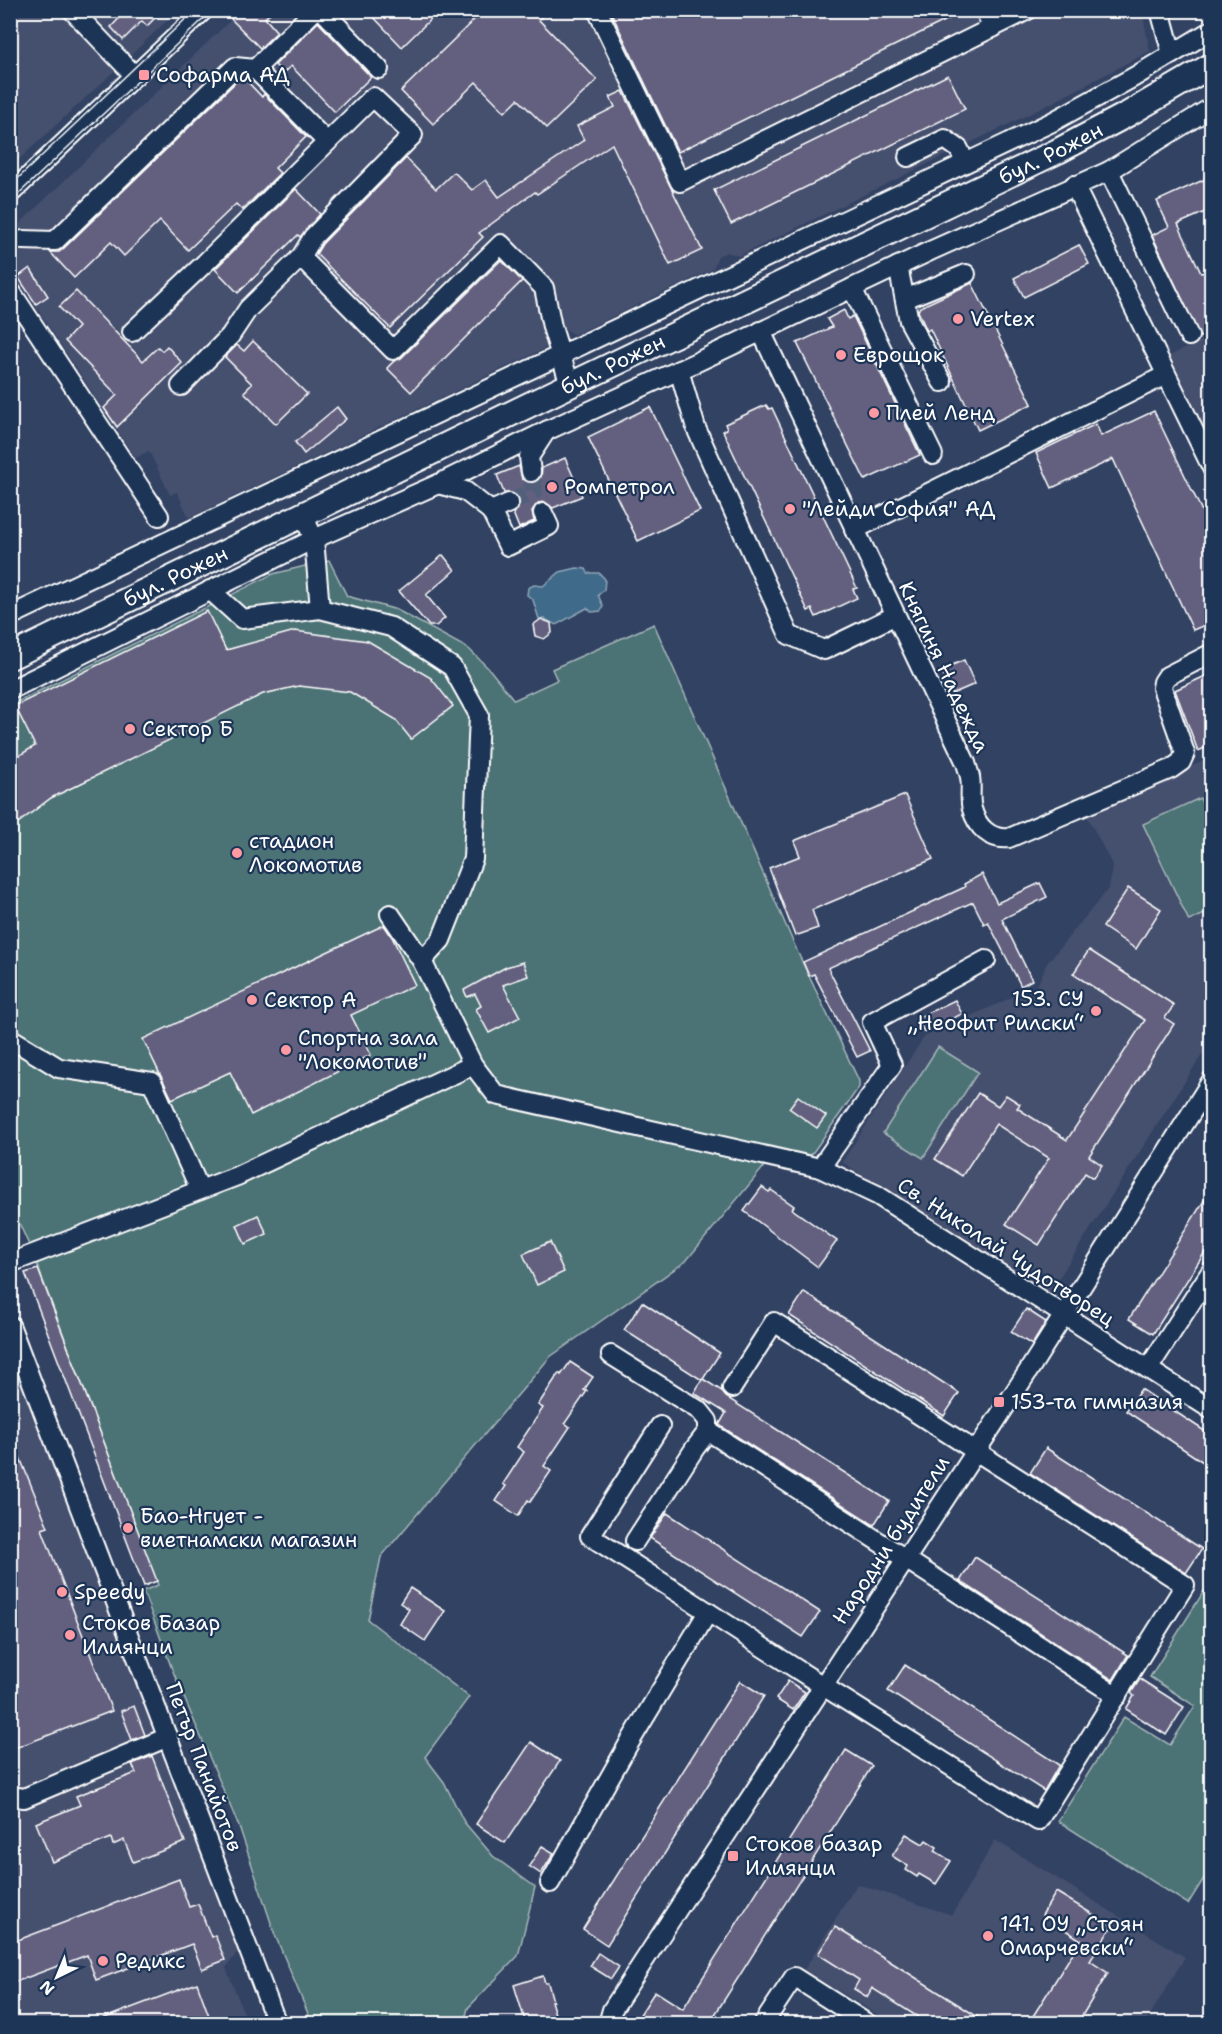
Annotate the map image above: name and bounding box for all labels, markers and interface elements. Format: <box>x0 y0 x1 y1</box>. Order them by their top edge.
place label: Софарма АД <box>156 61 290 89</box>
marker: Софарма АД <box>137 68 151 82</box>
street label: бул. Рожен <box>994 116 1108 191</box>
place label: Vertex <box>970 305 1035 333</box>
marker: Vertex <box>951 312 965 326</box>
street label: бул. Рожен <box>556 327 670 402</box>
place label: Еврощок <box>853 341 944 369</box>
marker: Еврощок <box>834 348 848 362</box>
place label: Плей Ленд <box>886 399 995 427</box>
marker: Плей Ленд <box>867 406 881 420</box>
place label: Ромпетрол <box>564 473 675 501</box>
marker: Ромпетрол <box>545 480 559 494</box>
place label: "Лейди София" АД <box>802 495 996 523</box>
marker: "Лейди София" АД <box>783 502 797 516</box>
street label: бул. Рожен <box>119 539 232 614</box>
street label: Княгиня Надежда <box>892 577 996 757</box>
place label: Сектор Б <box>142 715 233 743</box>
marker: Сектор Б <box>123 722 137 736</box>
place label: стадион Локомотив <box>249 827 362 879</box>
marker: стадион Локомотив <box>230 846 244 860</box>
place label: 153. СУ „Неофит Рилски“ <box>907 985 1084 1037</box>
place label: Сектор А <box>264 986 356 1014</box>
marker: Сектор А <box>245 993 259 1007</box>
marker: 153. СУ „Неофит Рилски“ <box>1089 1004 1103 1018</box>
place label: Спортна зала "Локомотив" <box>298 1024 438 1076</box>
marker: Спортна зала "Локомотив" <box>279 1043 293 1057</box>
street label: Св. Николай Чудотворец <box>892 1171 1120 1333</box>
place label: 153-та гимназия <box>1011 1388 1183 1416</box>
marker: 153-та гимназия <box>992 1395 1006 1409</box>
street label: Народни будители <box>826 1450 956 1630</box>
place label: Бао-Нгует - виетнамски магазин <box>140 1502 357 1554</box>
marker: Бао-Нгует - виетнамски магазин <box>121 1521 135 1535</box>
place label: Speedy <box>74 1578 146 1606</box>
marker: Speedy <box>55 1585 69 1599</box>
place label: Стоков Базар Илиянци <box>82 1609 220 1661</box>
marker: Стоков Базар Илиянци <box>63 1628 77 1642</box>
street label: Петър Панайотов <box>159 1678 249 1856</box>
place label: Стоков базар Илиянци <box>745 1830 882 1882</box>
marker: Стоков базар Илиянци <box>726 1849 740 1863</box>
place label: 141. ОУ „Стоян Омарчевски“ <box>1000 1910 1144 1962</box>
marker: 141. ОУ „Стоян Омарчевски“ <box>981 1929 995 1943</box>
north arrow <box>27 1947 87 2007</box>
place label: Редикс <box>115 1947 186 1975</box>
marker: Редикс <box>96 1954 110 1968</box>
text: N <box>35 1976 59 2000</box>

